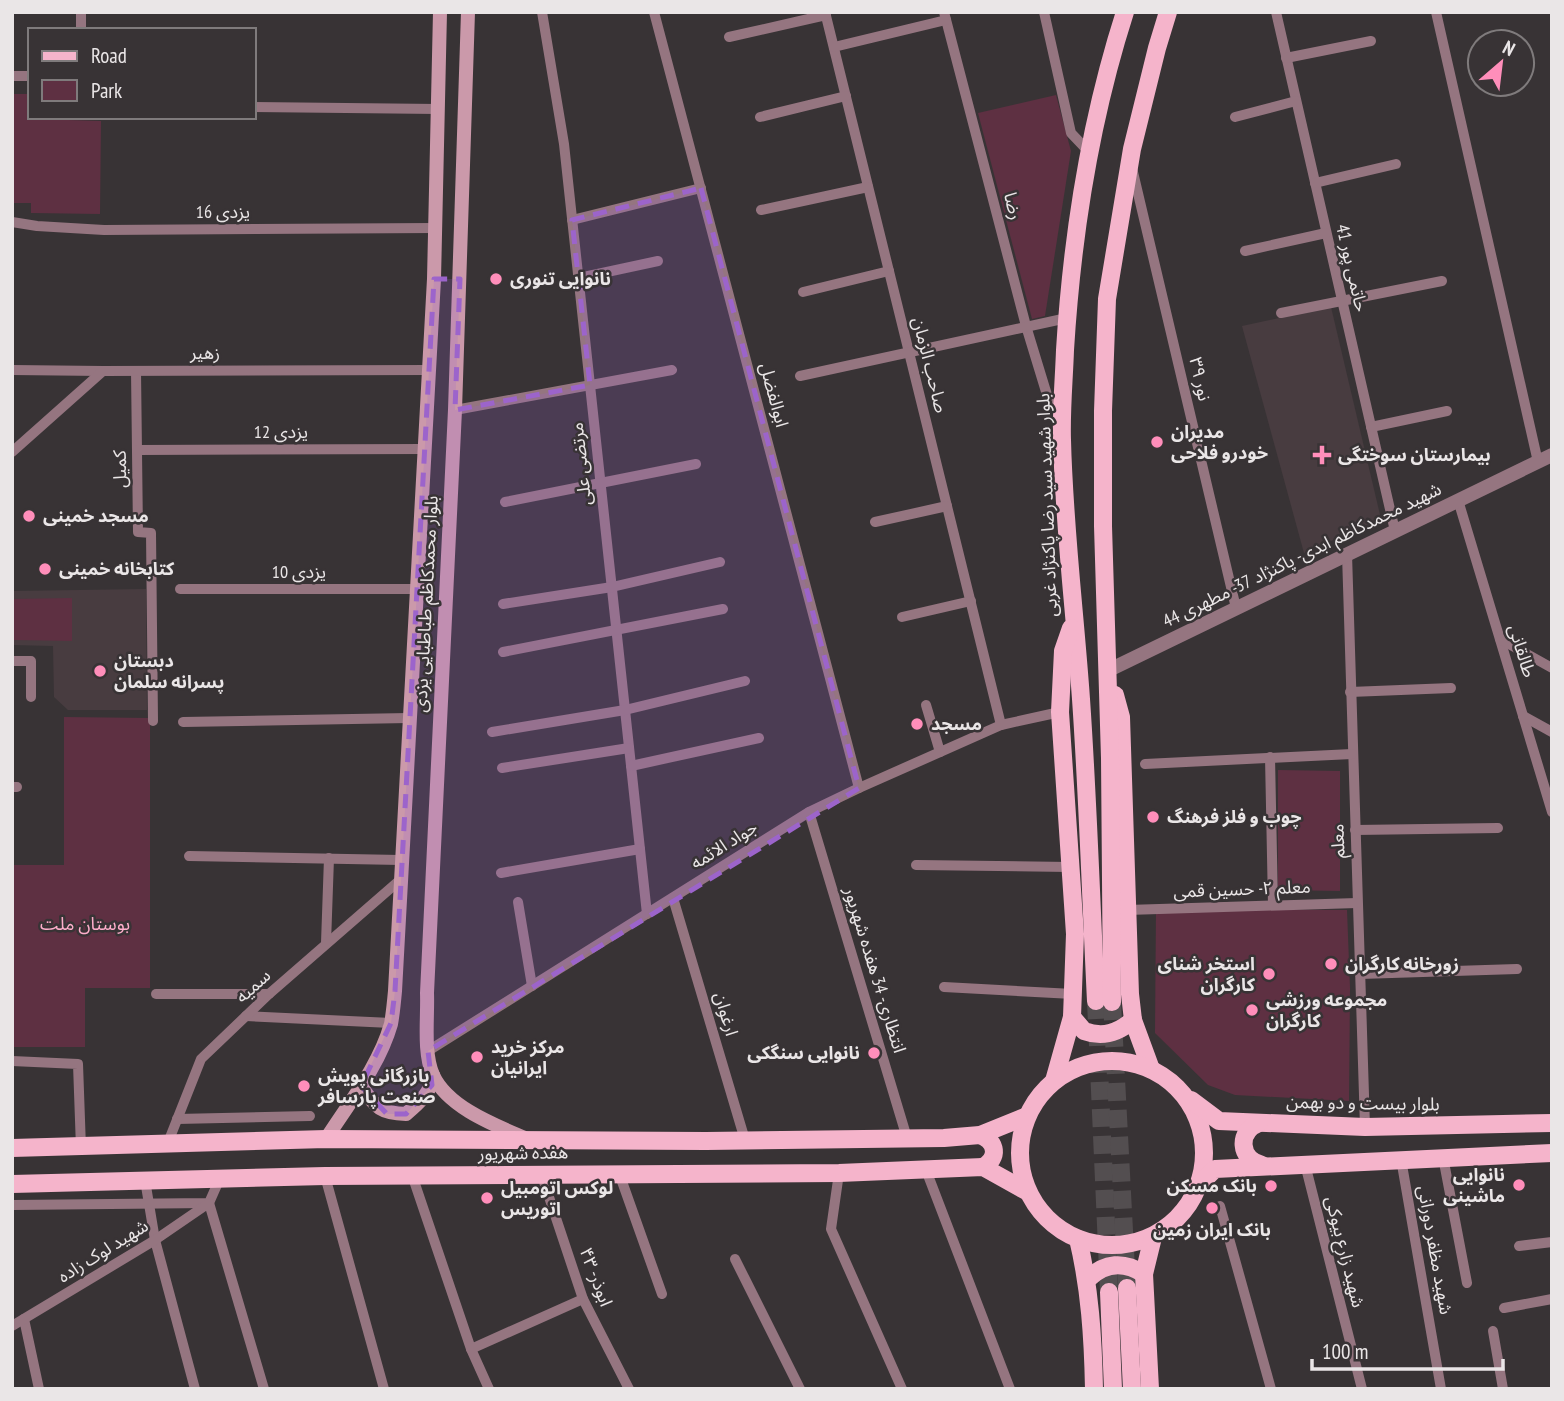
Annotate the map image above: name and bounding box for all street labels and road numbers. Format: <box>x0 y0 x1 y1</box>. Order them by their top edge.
street label: رضا <box>999 190 1028 222</box>
street label: یزدی 16 <box>196 200 250 223</box>
street label: حاتمی پور 41 <box>1331 222 1374 314</box>
street label: صاحب الزمان <box>907 315 953 415</box>
street label: زهیر <box>189 341 220 364</box>
street label: نور ۳۹ <box>1184 355 1217 403</box>
street label: ابوالفضل <box>755 360 794 430</box>
street label: بلوار شهید سید رضا پاکنژاد غربی <box>1031 393 1062 617</box>
street label: یزدی 12 <box>254 420 308 443</box>
street label: مرتضی علی <box>565 421 596 507</box>
street label: کمیل <box>108 449 131 488</box>
street label: شهید محمدکاظم ابدی- پاکنژاد 37- مطهری 44 <box>1159 477 1446 634</box>
street label: بلوار محمدکاظم طباطبایی یزدی <box>408 495 445 713</box>
street label: یزدی 10 <box>272 560 326 583</box>
street label: طالقانی <box>1504 622 1541 680</box>
street label: جواد الائمه <box>686 815 761 874</box>
street label: معلم <box>1325 823 1352 859</box>
street label: معلم ۲- حسین قمی <box>1173 875 1311 904</box>
street label: انتظاری- 34 هفده شهریور <box>839 883 912 1056</box>
street label: سمیه <box>230 964 275 1008</box>
street label: ارغوان <box>709 989 744 1038</box>
street label: بلوار بیست و دو بهمن <box>1286 1090 1440 1115</box>
street label: هفده شهریور <box>477 1140 568 1165</box>
street label: شهید مظفر دورانی <box>1413 1184 1458 1316</box>
street label: شهید زارع بیوکی <box>1318 1194 1370 1311</box>
street label: شهید لوک زاده <box>53 1214 152 1287</box>
street label: ابوذر- ۴۳ <box>575 1244 618 1310</box>

